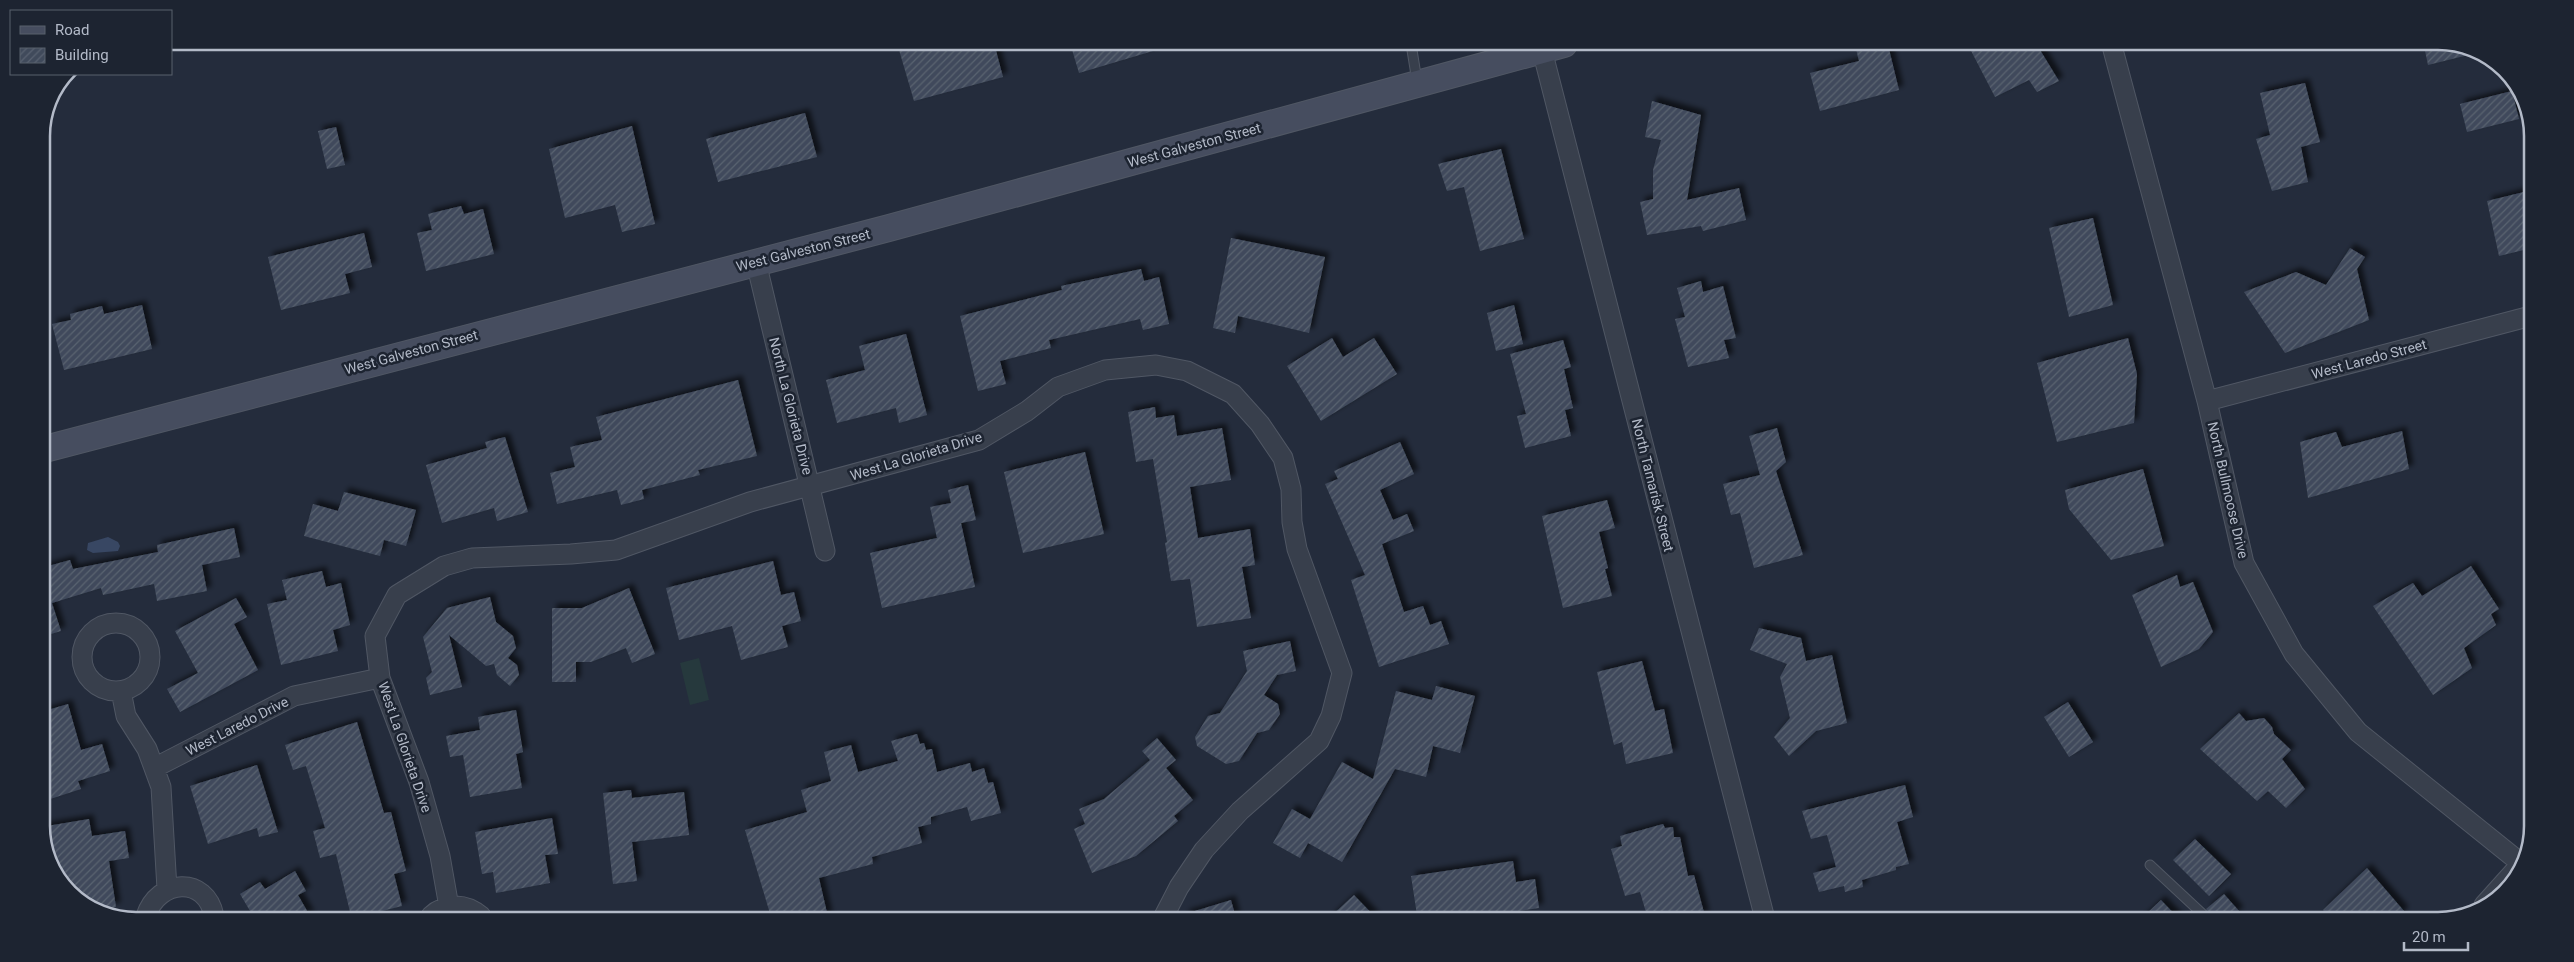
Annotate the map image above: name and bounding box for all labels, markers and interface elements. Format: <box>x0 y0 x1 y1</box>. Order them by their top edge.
legend <box>10 10 172 75</box>
text: Road <box>55 21 89 39</box>
text: Building <box>55 46 109 64</box>
street label: West Galveston Street <box>1126 119 1263 171</box>
street label: West Galveston Street <box>734 226 872 274</box>
street label: West Galveston Street <box>343 326 480 378</box>
street label: North La Glorieta Drive <box>766 336 816 476</box>
street label: West Laredo Street <box>2310 336 2429 382</box>
street label: North Tamarisk Street <box>1629 417 1677 554</box>
street label: North Bullmoose Drive <box>2204 420 2252 560</box>
street label: West La Glorieta Drive <box>848 428 984 484</box>
street label: West La Glorieta Drive <box>375 680 435 814</box>
street label: West Laredo Drive <box>183 693 291 759</box>
scale bar <box>2404 920 2468 952</box>
text: 20 m <box>2412 928 2446 946</box>

